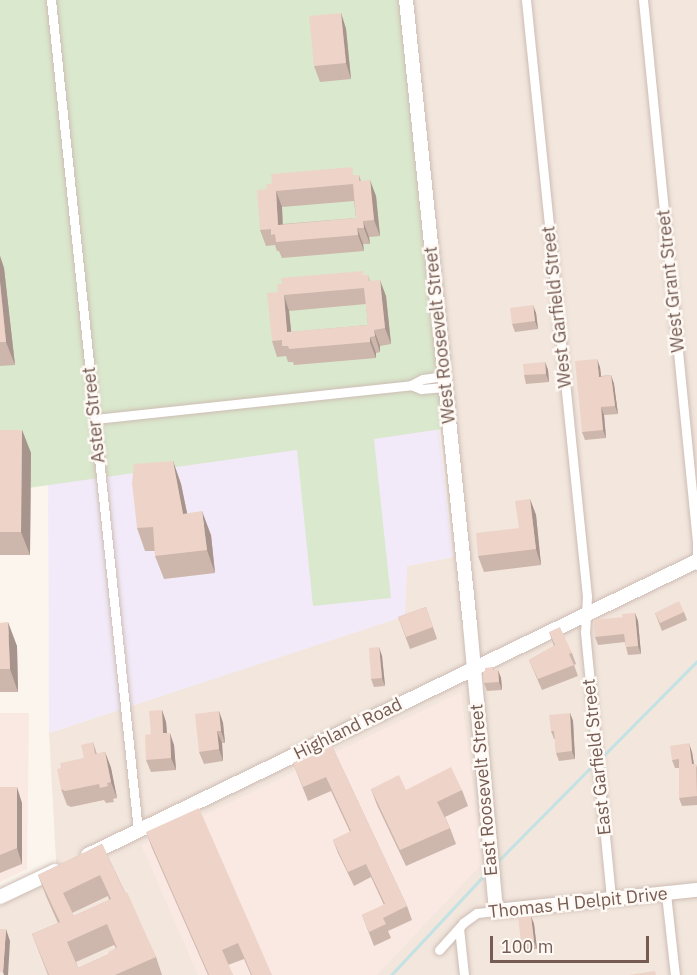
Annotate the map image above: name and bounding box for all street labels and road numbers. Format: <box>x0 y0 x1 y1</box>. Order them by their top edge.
street label: West Grant Street <box>653 208 689 354</box>
street label: West Garfield Street <box>538 225 576 389</box>
street label: West Roosevelt Street <box>420 245 460 425</box>
street label: Aster Street <box>78 366 110 464</box>
street label: East Garfield Street <box>578 678 616 836</box>
street label: Highland Road <box>290 693 406 765</box>
street label: East Roosevelt Street <box>466 703 502 877</box>
street label: Thomas H Delpit Drive <box>487 883 669 923</box>

